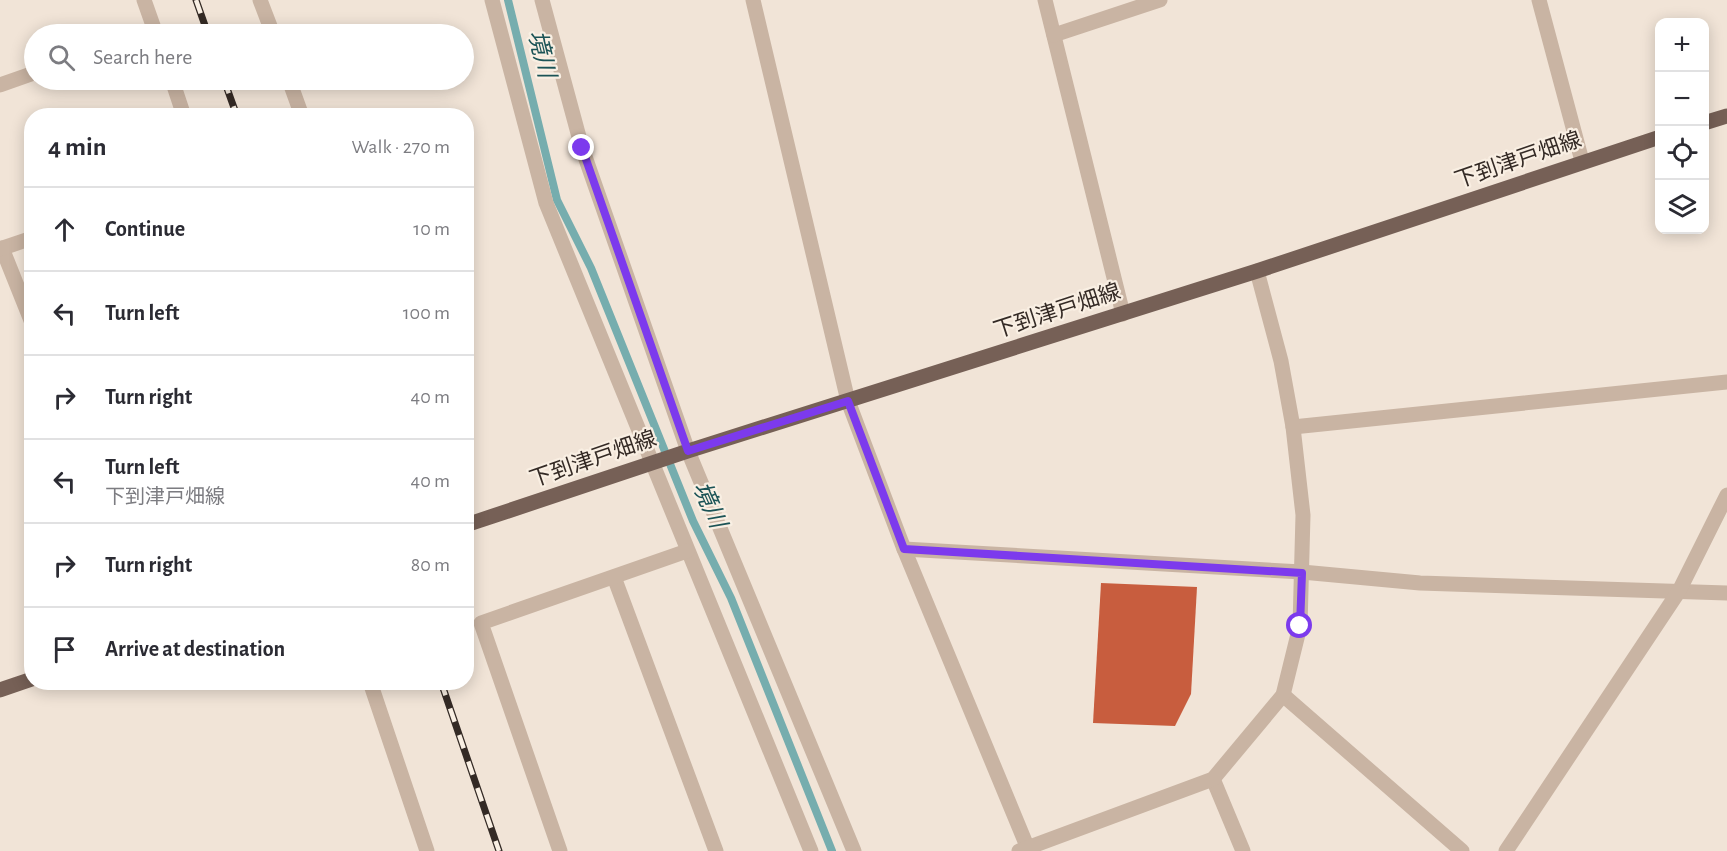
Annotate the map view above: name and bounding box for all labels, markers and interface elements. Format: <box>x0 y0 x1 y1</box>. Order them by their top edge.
map controls <box>1655 18 1709 234</box>
button: + <box>1655 18 1709 72</box>
search box <box>24 24 474 90</box>
water label: 境川 <box>524 27 561 83</box>
icon: search <box>45 41 78 74</box>
text: Search here <box>93 46 192 68</box>
button: − <box>1655 72 1709 126</box>
button: locate <box>1655 126 1709 180</box>
street label: 下到津戸畑線 <box>1452 127 1584 192</box>
text: 4 min <box>48 134 107 160</box>
route end <box>568 134 594 160</box>
text: Walk · 270 m <box>351 137 450 157</box>
button: layers <box>1655 180 1709 234</box>
icon: ahead <box>48 213 81 246</box>
text: Continue <box>105 218 185 240</box>
text: 10 m <box>413 219 450 239</box>
street label: 下到津戸畑線 <box>991 279 1123 342</box>
icon: left <box>48 297 81 330</box>
text: Turn left <box>105 302 179 324</box>
text: 100 m <box>403 303 450 323</box>
icon: right <box>48 381 81 414</box>
text: Turn right <box>105 386 192 408</box>
text: 40 m <box>411 387 450 407</box>
street label: 下到津戸畑線 <box>527 426 659 491</box>
text: Turn left <box>105 456 179 478</box>
icon: left <box>48 465 81 498</box>
text: 40 m <box>411 471 450 491</box>
water label: 境川 <box>688 477 733 535</box>
text: 下到津戸畑線 <box>105 487 225 507</box>
icon: right <box>48 549 81 582</box>
text: Turn right <box>105 554 192 576</box>
text: 80 m <box>411 555 450 575</box>
route start <box>1286 612 1312 638</box>
icon: arrive <box>48 633 81 666</box>
text: Arrive at destination <box>105 638 285 660</box>

